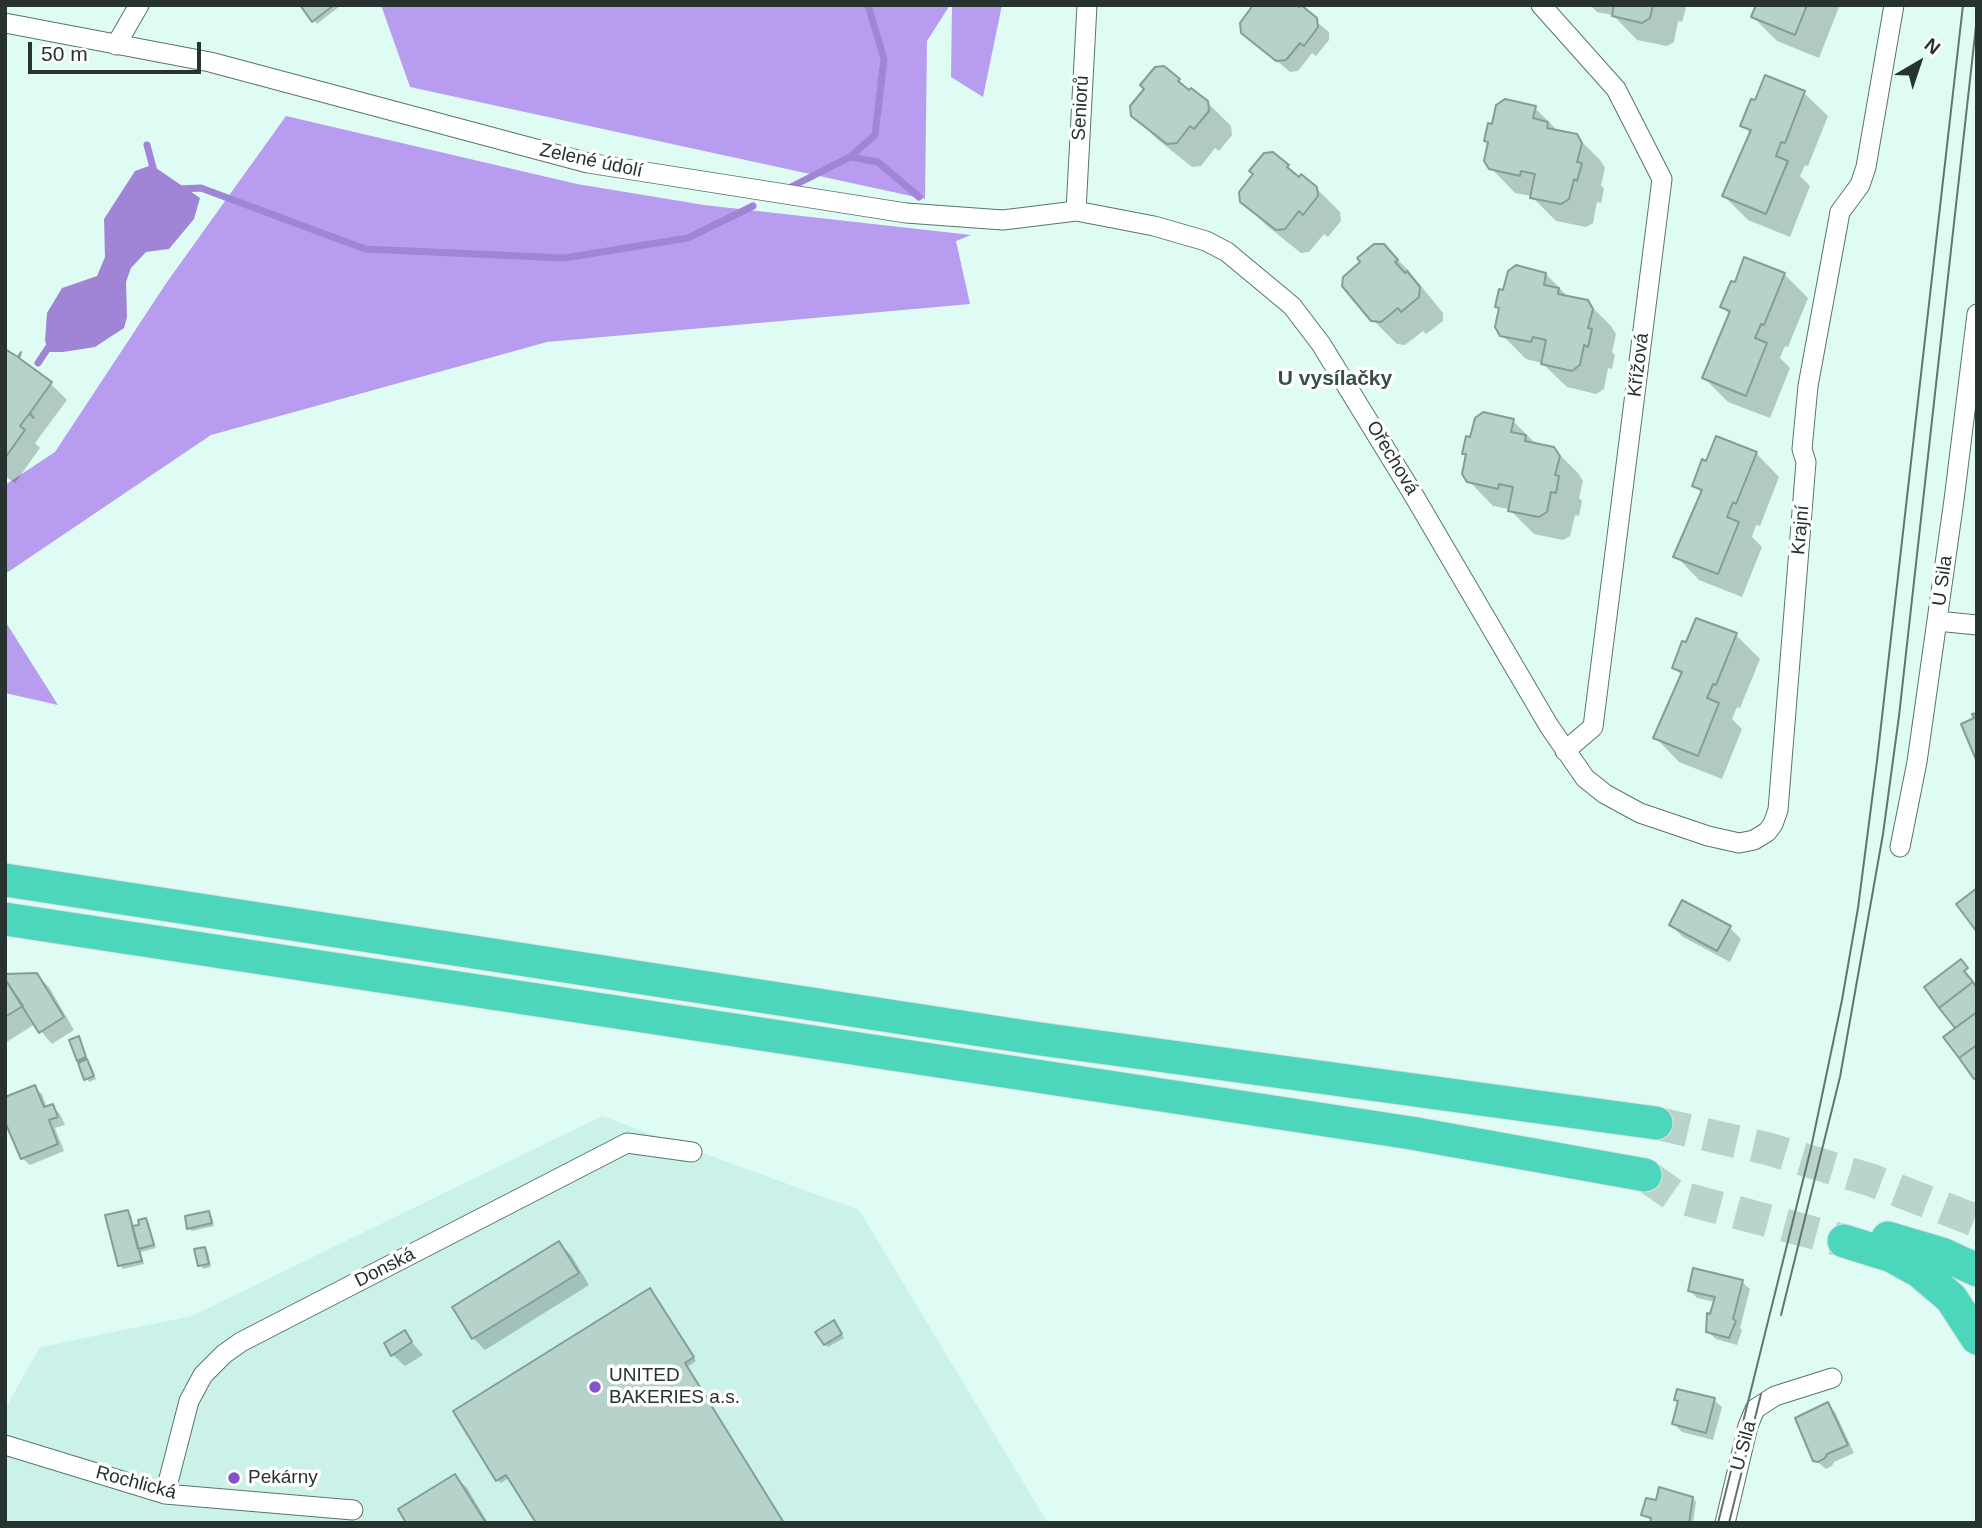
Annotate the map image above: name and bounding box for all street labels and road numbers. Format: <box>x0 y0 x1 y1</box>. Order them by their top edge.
street label: Seniorů <box>1068 75 1094 141</box>
street label: Zelené údolí <box>537 139 645 183</box>
street label: Křížová <box>1624 332 1654 398</box>
street label: Ořechová <box>1361 417 1423 499</box>
street label: Krajní <box>1787 504 1815 556</box>
street label: U Sila <box>1928 554 1958 608</box>
street label: Donská <box>351 1243 419 1293</box>
street label: U Sila <box>1726 1419 1762 1473</box>
street label: Rochlická <box>93 1461 179 1505</box>

